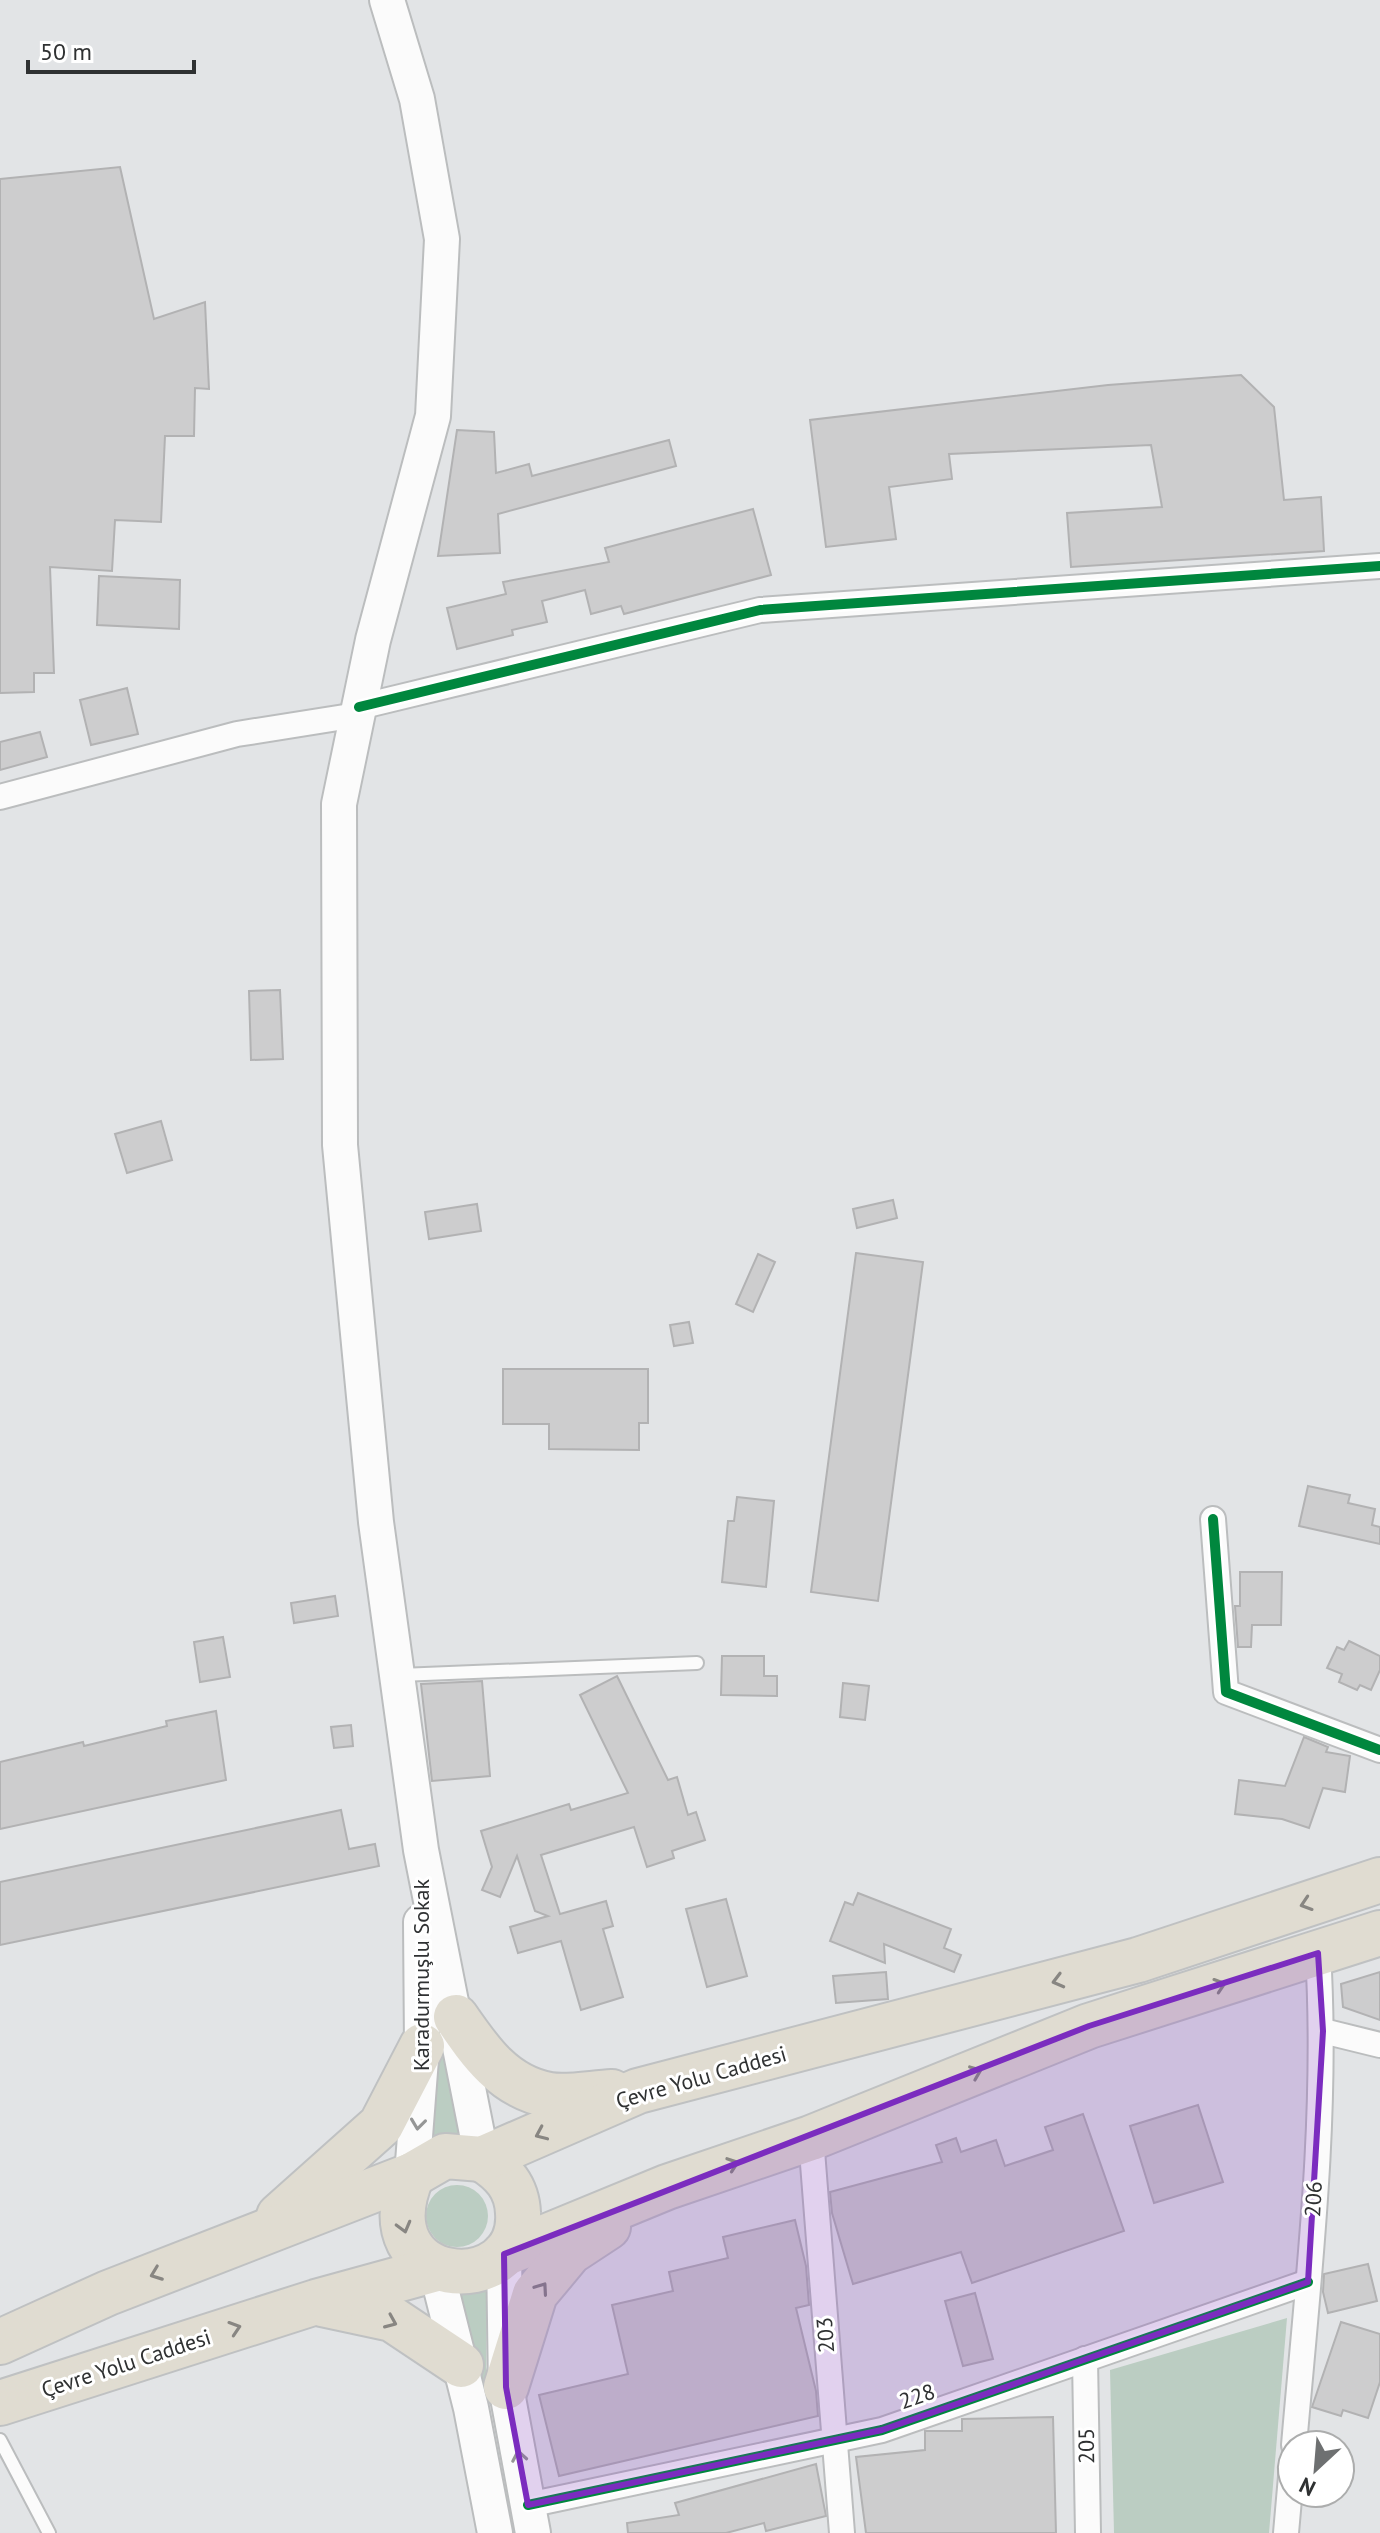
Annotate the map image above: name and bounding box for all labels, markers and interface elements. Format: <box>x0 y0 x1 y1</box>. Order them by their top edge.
scale bar <box>28 24 194 74</box>
text: 50 m <box>40 36 92 67</box>
street label: Karadurmuşlu Sokak <box>407 1879 435 2071</box>
one-way arrow <box>1300 1895 1314 1911</box>
one-way arrow <box>1051 1971 1065 1988</box>
one-way arrow <box>1213 1978 1227 1994</box>
street label: Çevre Yolu Caddesi <box>612 2039 790 2115</box>
one-way arrow <box>968 2065 982 2082</box>
one-way arrow <box>409 2118 426 2131</box>
one-way arrow <box>535 2124 549 2140</box>
one-way arrow <box>725 2158 739 2174</box>
street label: 206 <box>1298 2180 1328 2218</box>
one-way arrow <box>395 2220 411 2234</box>
one-way arrow <box>150 2264 164 2281</box>
one-way arrow <box>532 2282 547 2297</box>
one-way arrow <box>383 2312 398 2328</box>
street label: 203 <box>810 2316 840 2354</box>
street label: Çevre Yolu Caddesi <box>38 2322 214 2404</box>
one-way arrow <box>227 2322 241 2338</box>
street label: 228 <box>895 2377 939 2415</box>
street label: 205 <box>1072 2428 1100 2464</box>
north arrow <box>1276 2429 1356 2509</box>
one-way arrow <box>511 2450 528 2463</box>
text: N <box>1295 2471 1320 2503</box>

